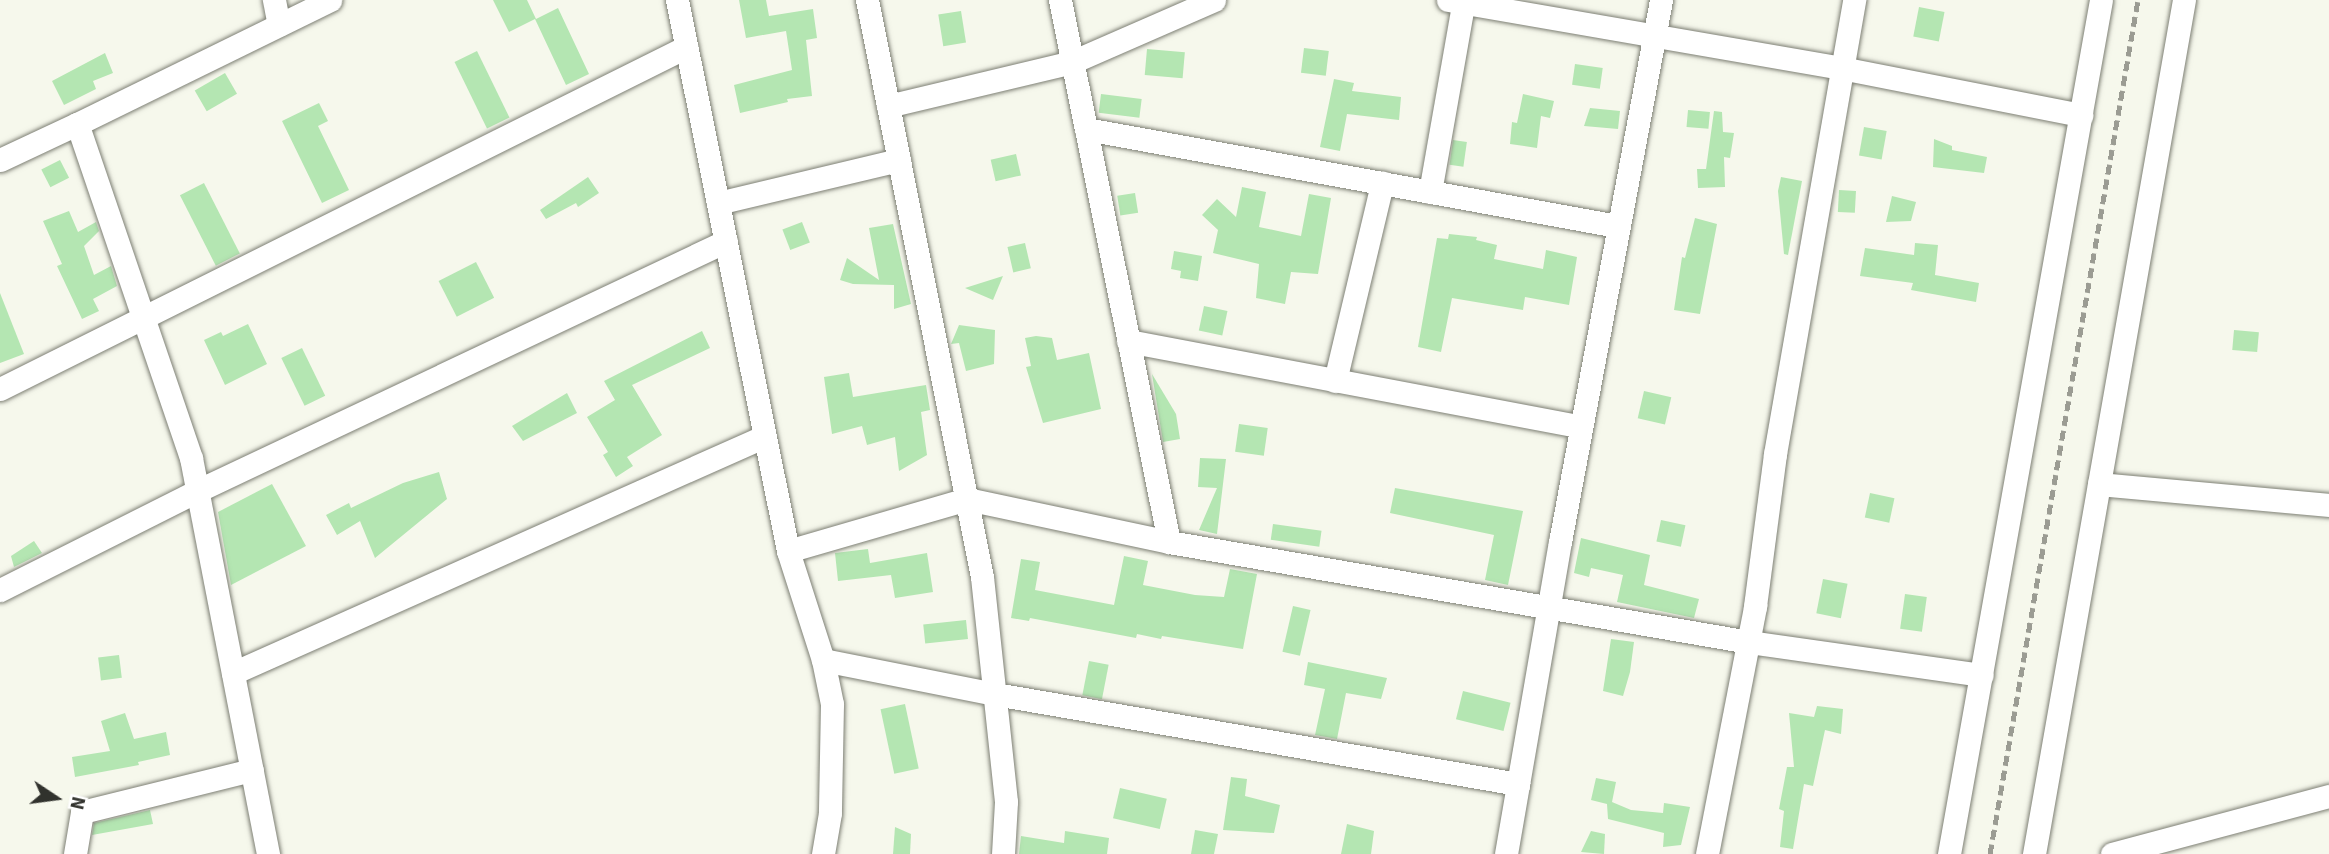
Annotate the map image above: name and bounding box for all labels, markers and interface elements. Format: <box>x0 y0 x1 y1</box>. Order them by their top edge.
north arrow <box>21 763 91 833</box>
text: N <box>62 794 92 812</box>

